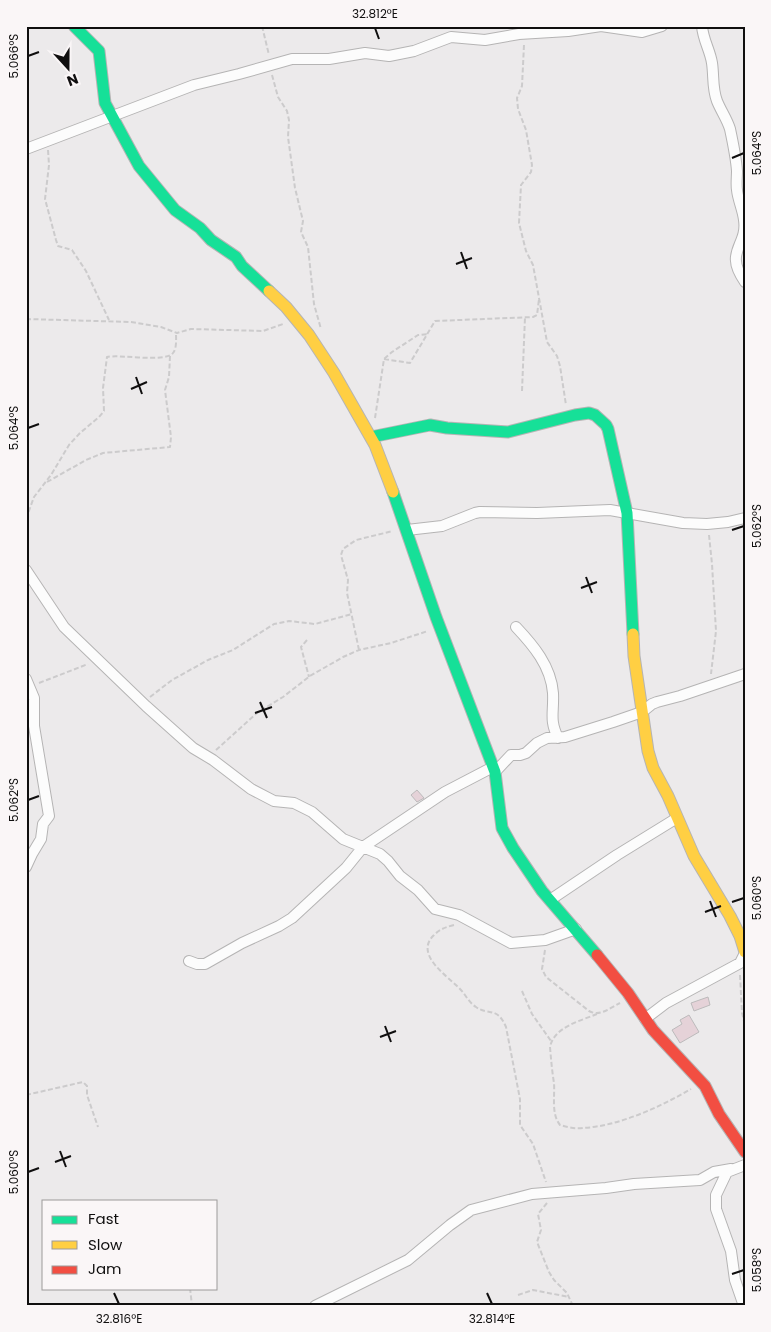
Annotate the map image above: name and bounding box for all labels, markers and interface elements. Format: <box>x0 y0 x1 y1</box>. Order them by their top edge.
text: 32.812°E <box>352 5 398 22</box>
text: 5.066°S <box>5 34 22 78</box>
north arrow <box>42 42 92 92</box>
text: N <box>64 69 81 91</box>
text: 5.064°S <box>748 131 765 175</box>
text: 5.064°S <box>5 406 22 450</box>
text: 5.062°S <box>748 504 765 548</box>
text: 5.062°S <box>5 778 22 822</box>
text: 5.060°S <box>748 876 765 920</box>
text: 5.060°S <box>5 1150 22 1194</box>
legend <box>42 1200 218 1290</box>
text: Fast <box>88 1208 119 1229</box>
text: Slow <box>88 1234 123 1255</box>
text: 5.058°S <box>748 1248 765 1292</box>
text: Jam <box>88 1258 122 1279</box>
text: 32.816°E <box>96 1310 142 1327</box>
text: 32.814°E <box>469 1310 515 1327</box>

